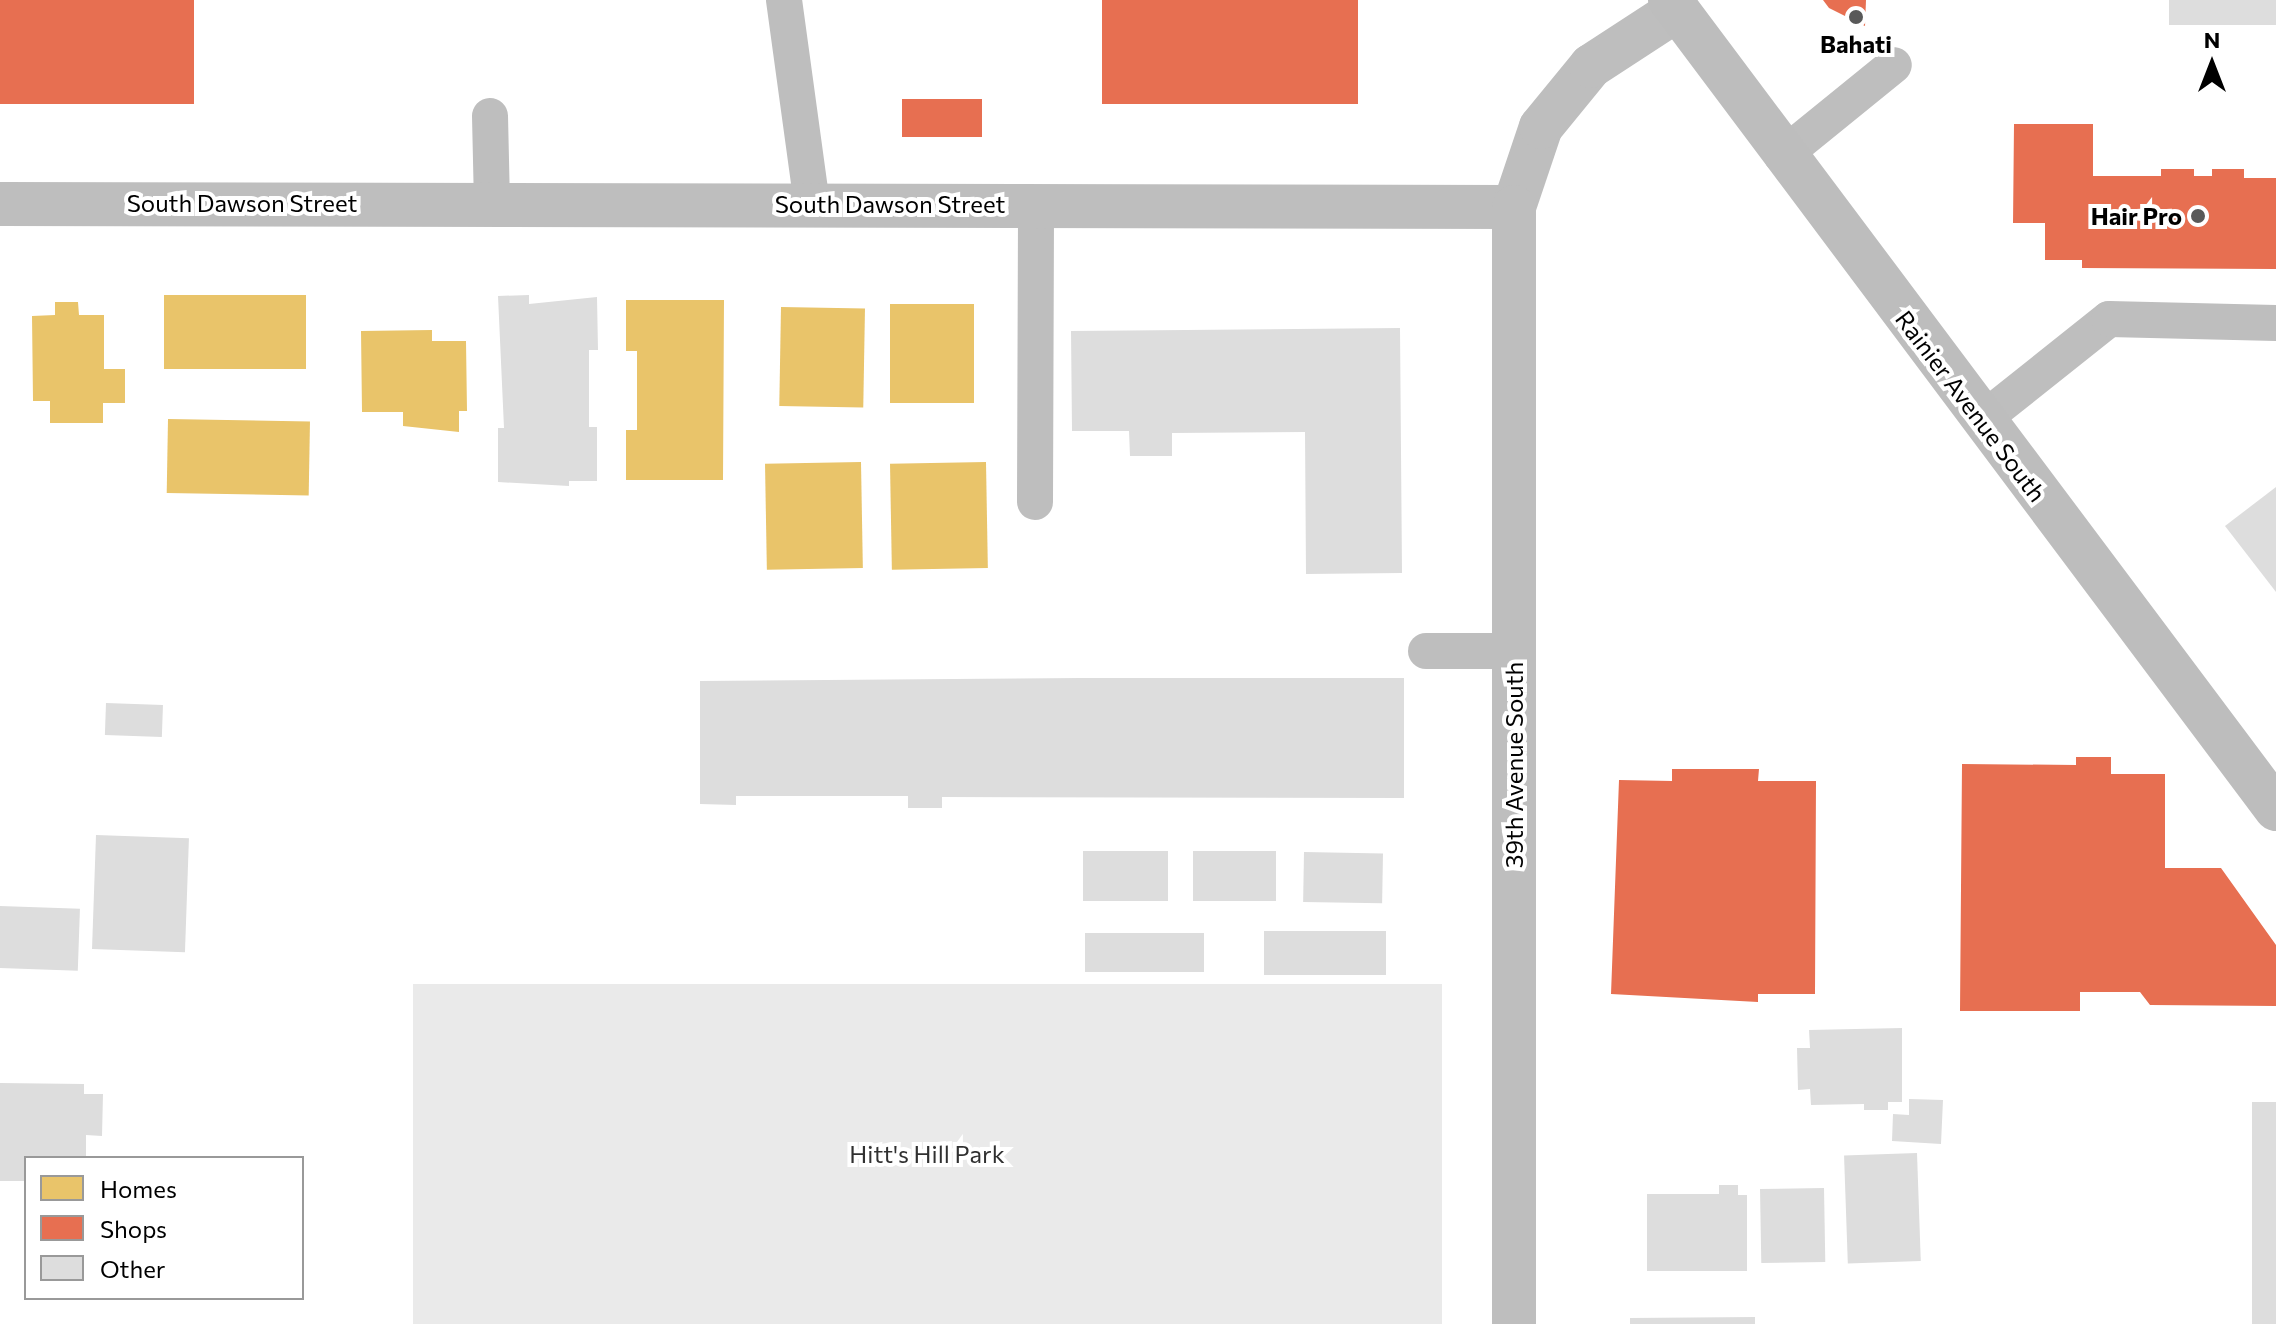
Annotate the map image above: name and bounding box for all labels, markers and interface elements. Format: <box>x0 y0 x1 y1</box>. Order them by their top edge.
marker: Bahati <box>1847 8 1865 26</box>
north arrow <box>2172 24 2252 104</box>
text: N <box>2204 26 2220 53</box>
place label: Bahati <box>1820 30 1892 58</box>
street label: South Dawson Street <box>127 189 357 217</box>
street label: South Dawson Street <box>775 190 1005 218</box>
place label: Hair Pro <box>2091 202 2182 230</box>
marker: Hair Pro <box>2189 207 2207 225</box>
street label: Rainier Avenue South <box>1890 305 2052 507</box>
street label: 39th Avenue South <box>1500 662 1528 868</box>
park label: Hitt's Hill Park <box>849 1140 1005 1168</box>
legend <box>24 1156 304 1300</box>
text: Homes <box>100 1174 177 1203</box>
text: Shops <box>100 1214 167 1243</box>
text: Other <box>100 1254 165 1283</box>

